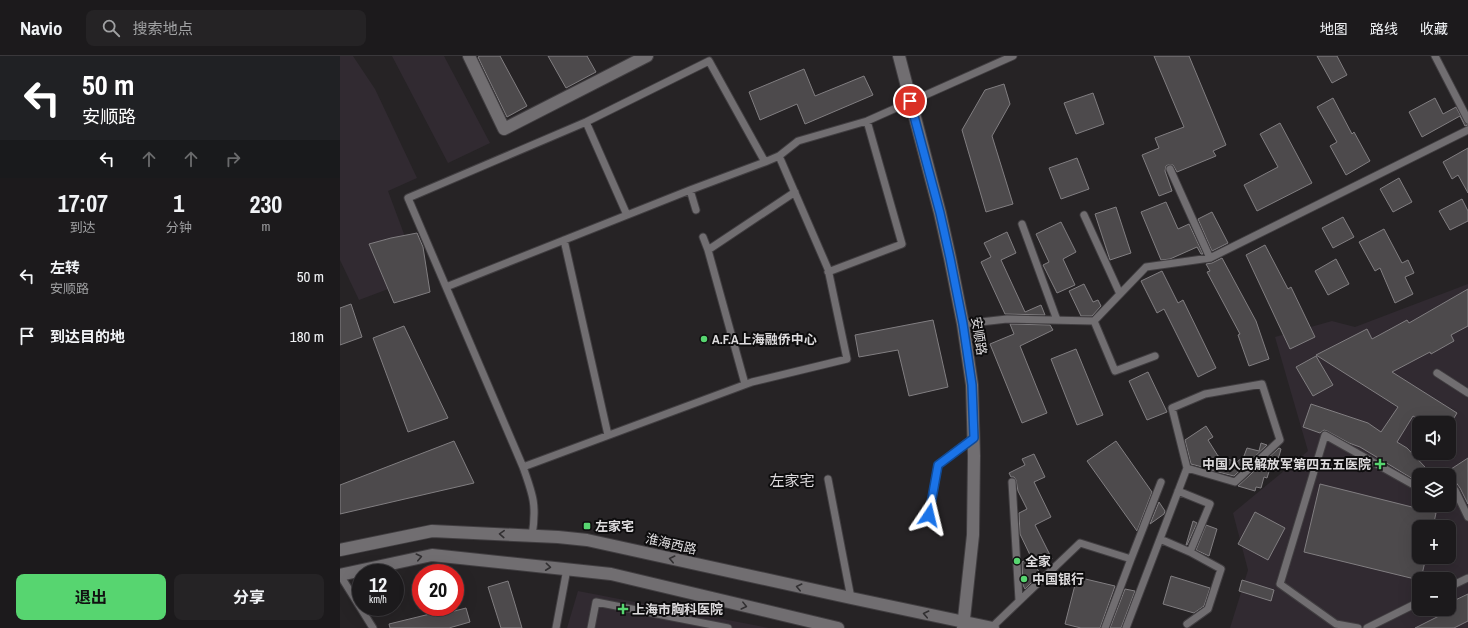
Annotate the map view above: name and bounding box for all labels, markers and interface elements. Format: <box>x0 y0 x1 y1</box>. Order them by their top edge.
search box <box>86 10 366 46</box>
text: Navio <box>20 15 62 41</box>
icon: search <box>100 17 122 39</box>
text: 搜索地点 <box>132 18 192 39</box>
text: 地图 <box>1320 20 1348 38</box>
text: 路线 <box>1370 20 1398 38</box>
text: 收藏 <box>1420 20 1448 38</box>
text: 50 m <box>82 66 134 104</box>
icon: left <box>16 72 68 124</box>
pin <box>893 84 927 118</box>
icon: arrive <box>899 90 921 112</box>
text: 安顺路 <box>82 104 136 129</box>
icon: left <box>96 148 118 170</box>
icon: ahead <box>138 148 160 170</box>
icon: ahead <box>180 148 202 170</box>
icon: right <box>222 148 244 170</box>
text: 17:07 <box>58 187 108 219</box>
text: 1 <box>173 187 184 219</box>
text: 230 <box>249 188 282 220</box>
text: m <box>261 218 270 235</box>
text: 到达 <box>70 219 96 236</box>
text: 分钟 <box>166 219 192 236</box>
text: 左转 <box>50 257 80 278</box>
icon: left <box>16 265 38 287</box>
text: 50 m <box>297 266 324 287</box>
text: 安顺路 <box>50 280 89 297</box>
street label: 安顺路 <box>968 315 990 357</box>
icon: arrive <box>16 325 38 347</box>
text: 到达目的地 <box>50 326 125 347</box>
text: 180 m <box>290 326 324 347</box>
place label: A.F.A上海融侨中心 <box>712 331 817 348</box>
marker: A.F.A上海融侨中心 <box>699 334 709 344</box>
map controls <box>1412 416 1456 616</box>
button: sound <box>1412 416 1456 460</box>
place label: 中国人民解放军第四五五医院 <box>1202 456 1371 473</box>
marker: 中国人民解放军第四五五医院 <box>1374 458 1386 470</box>
button: layers <box>1412 468 1456 512</box>
district label: 左家宅 <box>769 470 815 491</box>
position arrow <box>908 494 950 536</box>
place label: 左家宅 <box>595 518 634 535</box>
button: + <box>1412 520 1456 564</box>
marker: 左家宅 <box>582 521 592 531</box>
one-way arrow <box>499 530 505 538</box>
street label: 淮海西路 <box>644 530 698 558</box>
place label: 全家 <box>1025 553 1051 570</box>
one-way arrow <box>416 554 422 562</box>
one-way arrow <box>669 555 675 563</box>
marker: 全家 <box>1012 556 1022 566</box>
one-way arrow <box>545 562 551 571</box>
speed limit sign: 20 <box>412 564 464 616</box>
text: 12 <box>369 571 387 598</box>
place label: 中国银行 <box>1032 571 1084 588</box>
button: − <box>1412 572 1456 616</box>
button: 退出 <box>16 574 166 620</box>
button: 分享 <box>174 574 324 620</box>
marker: 中国银行 <box>1019 574 1029 584</box>
one-way arrow <box>796 583 802 591</box>
text: km/h <box>369 593 387 606</box>
place label: 上海市胸科医院 <box>632 601 723 618</box>
one-way arrow <box>740 601 747 610</box>
marker: 上海市胸科医院 <box>617 603 629 615</box>
one-way arrow <box>923 610 929 619</box>

